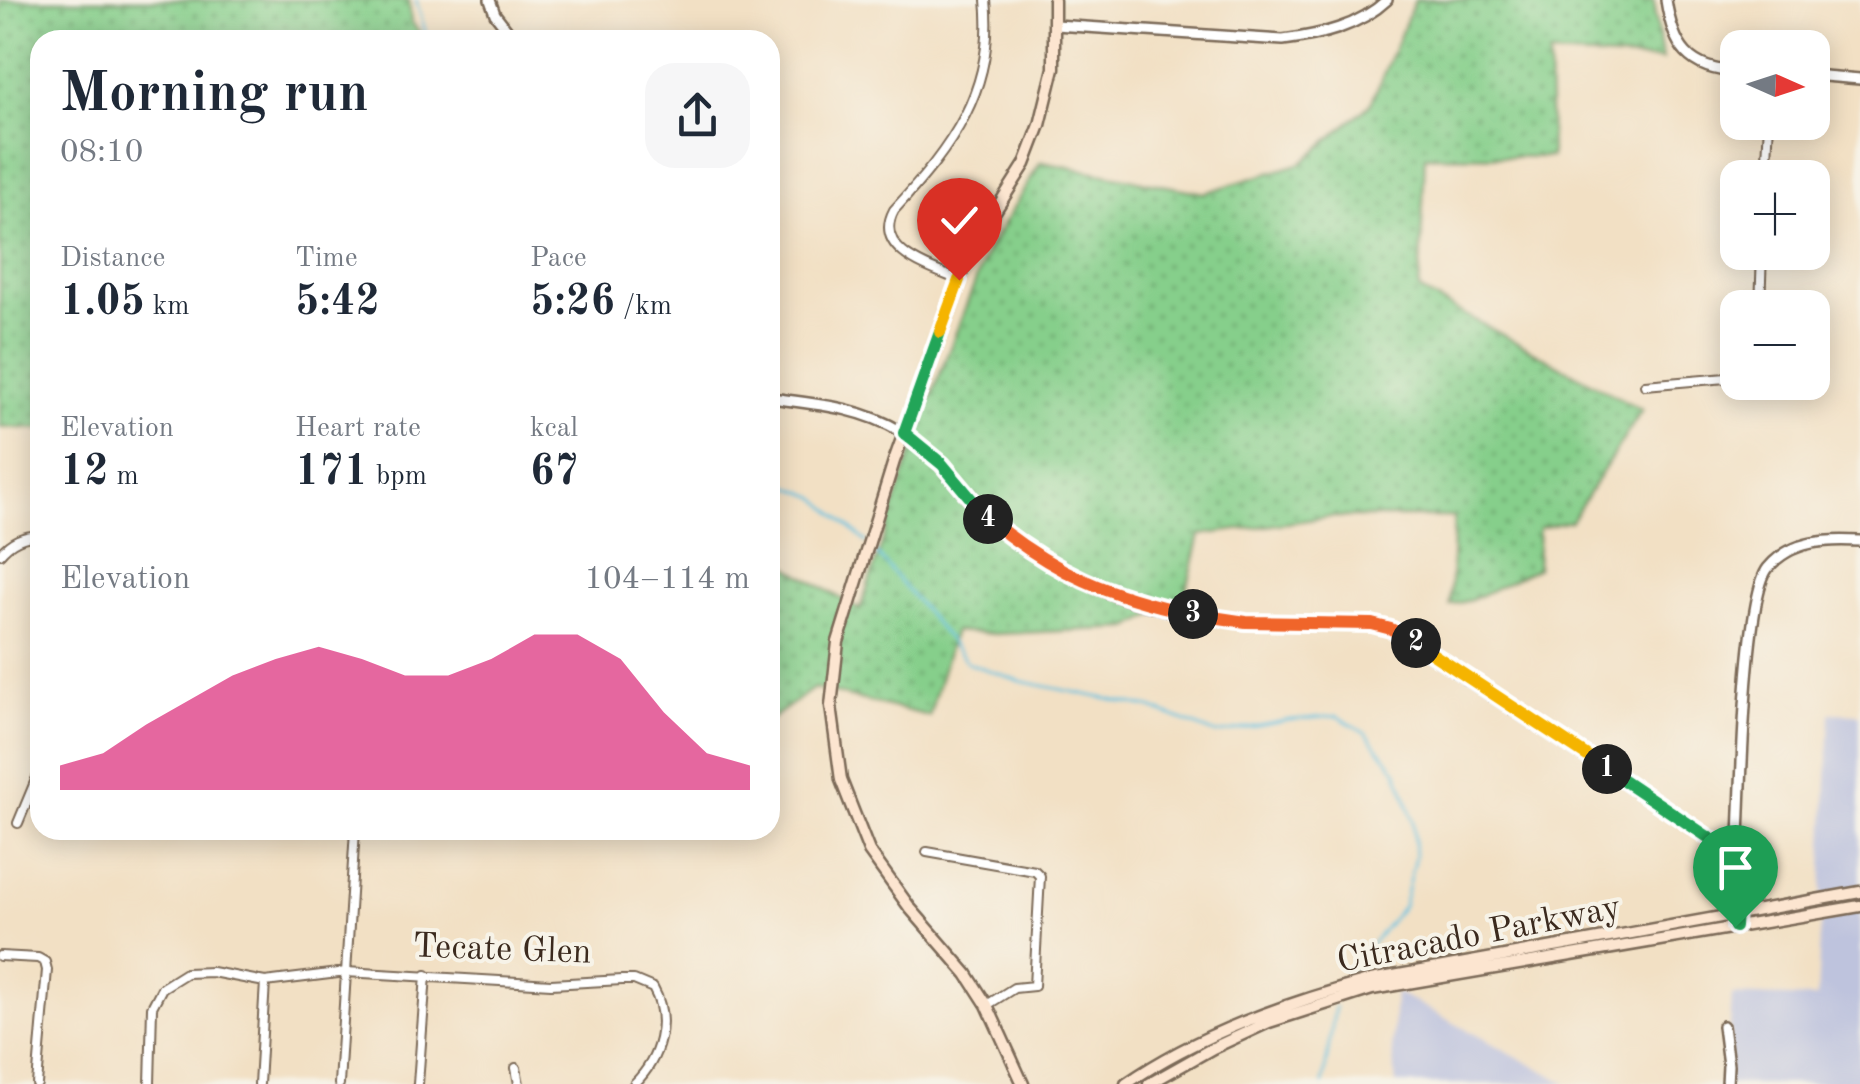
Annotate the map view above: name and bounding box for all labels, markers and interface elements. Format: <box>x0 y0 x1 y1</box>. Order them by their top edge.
north arrow <box>1720 30 1830 140</box>
map controls <box>1720 30 1830 400</box>
button: share <box>645 63 750 168</box>
text: Morning run <box>60 68 369 123</box>
text: 08:10 <box>60 137 143 169</box>
button: + <box>1720 160 1830 270</box>
pin <box>917 178 1002 281</box>
icon: check <box>932 193 987 248</box>
text: Distance <box>60 245 165 273</box>
text: Time <box>295 245 358 273</box>
text: Pace <box>530 245 587 273</box>
text: 1.05 <box>60 282 145 324</box>
text: 5:42 <box>295 282 380 324</box>
text: 5:26 <box>530 282 615 324</box>
button: − <box>1720 290 1830 400</box>
text: km <box>145 293 189 321</box>
text: /km <box>615 293 672 321</box>
text: Elevation <box>60 415 174 443</box>
text: Heart rate <box>295 415 421 443</box>
text: kcal <box>530 415 578 443</box>
text: 12 <box>60 452 109 494</box>
text: 171 <box>295 452 368 494</box>
text: 67 <box>530 452 579 494</box>
text: m <box>109 463 139 491</box>
text: bpm <box>368 463 427 491</box>
pin: 4 <box>963 494 1013 544</box>
text: 4 <box>980 505 996 533</box>
text: Elevation <box>60 564 190 596</box>
text: 104–114 m <box>584 564 750 596</box>
pin: 3 <box>1168 589 1218 639</box>
text: 3 <box>1185 600 1201 628</box>
pin: 2 <box>1391 618 1441 668</box>
text: 2 <box>1408 629 1424 657</box>
pin: 1 <box>1582 744 1632 794</box>
text: 1 <box>1599 755 1615 783</box>
pin <box>1693 825 1778 928</box>
icon: arrive <box>1708 840 1763 895</box>
street label: Citracado Parkway <box>1334 890 1624 980</box>
street label: Tecate Glen <box>412 929 592 971</box>

